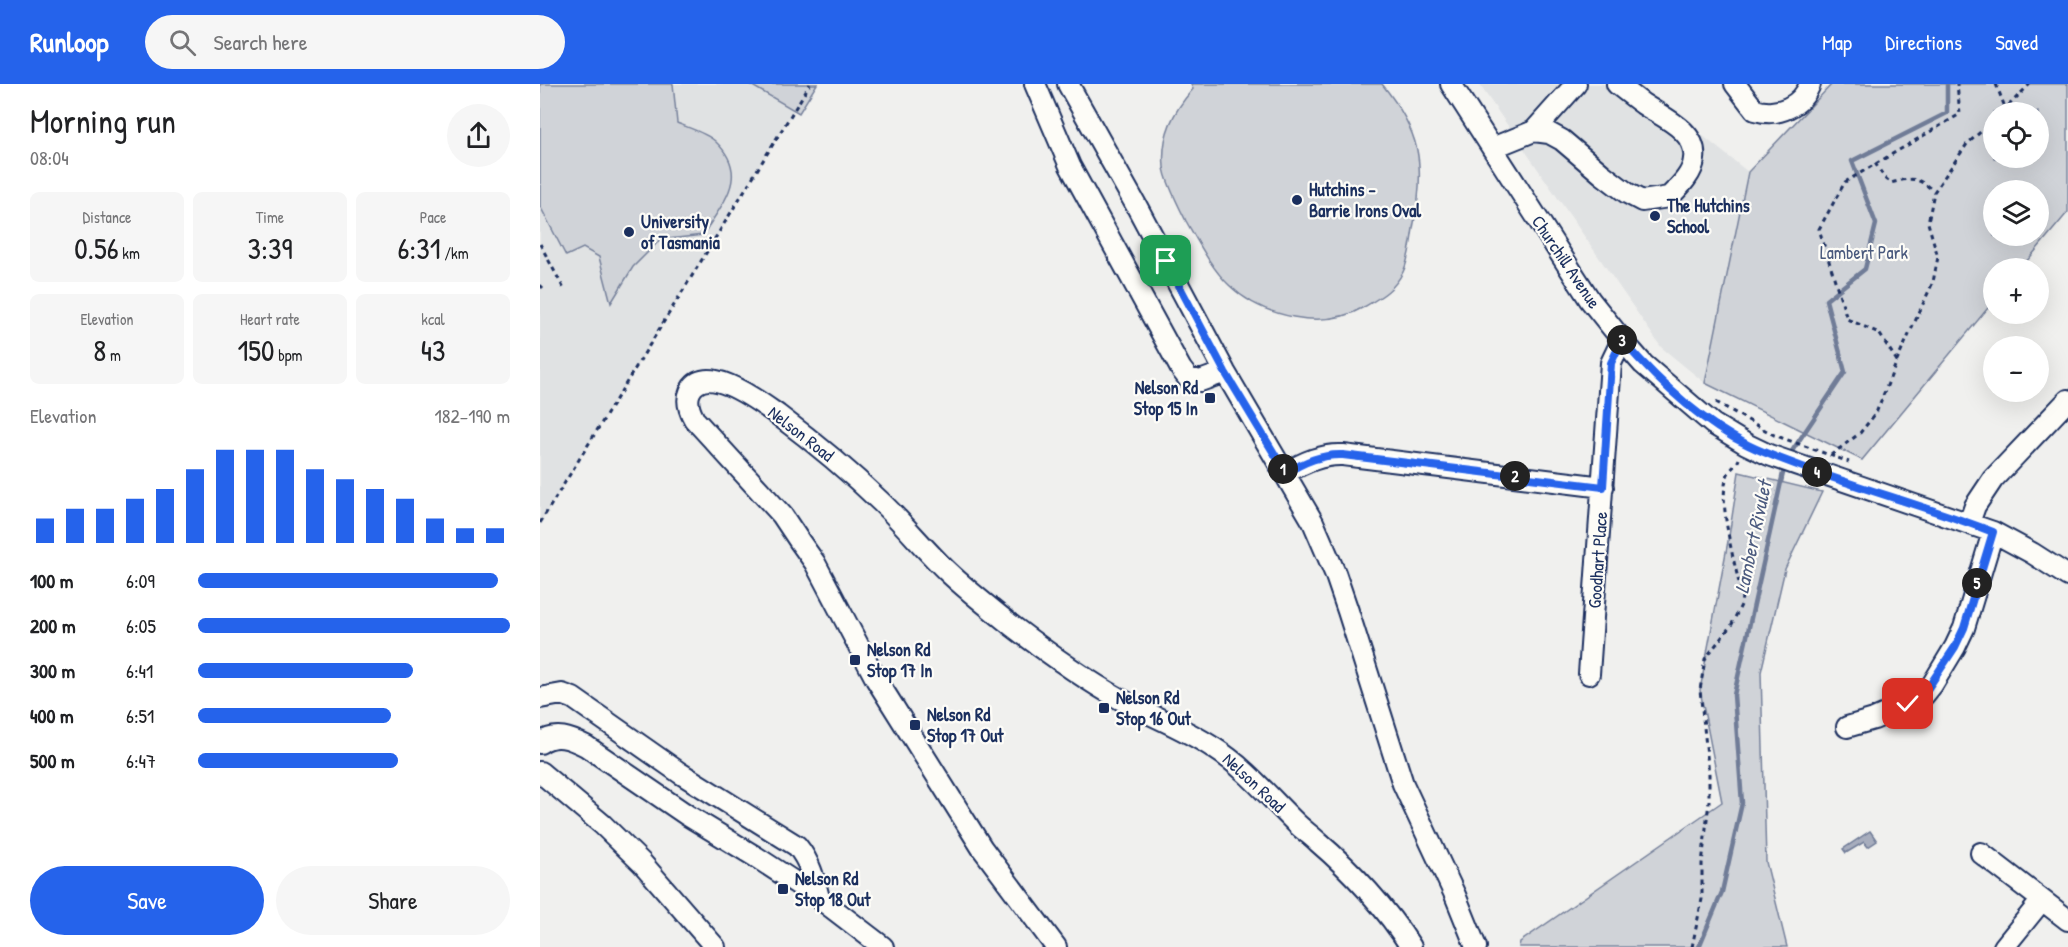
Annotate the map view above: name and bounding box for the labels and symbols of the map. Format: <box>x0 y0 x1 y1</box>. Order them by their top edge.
place label: Hutchins - Barrie Irons Oval <box>1309 177 1422 223</box>
marker: Hutchins - Barrie Irons Oval <box>1290 193 1304 207</box>
place label: The Hutchins School <box>1666 193 1750 239</box>
place label: University of Tasmania <box>641 209 721 255</box>
marker: The Hutchins School <box>1648 209 1662 223</box>
street label: Churchill Avenue <box>1526 210 1607 313</box>
marker: University of Tasmania <box>622 225 636 239</box>
pin <box>1140 235 1191 286</box>
park label: Lambert Park <box>1820 240 1909 265</box>
pin: 3 <box>1607 325 1637 355</box>
place label: Nelson Rd Stop 15 In <box>1134 375 1198 422</box>
marker: Nelson Rd Stop 15 In <box>1203 391 1217 405</box>
street label: Nelson Road <box>763 400 840 467</box>
pin: 1 <box>1268 454 1298 484</box>
pin: 4 <box>1802 457 1832 487</box>
pin: 2 <box>1500 461 1530 491</box>
water label: Lambert Rivulet <box>1727 475 1778 595</box>
street label: Goodhart Place <box>1582 511 1613 609</box>
pin: 5 <box>1962 568 1992 598</box>
place label: Nelson Rd Stop 17 In <box>867 637 933 684</box>
marker: Nelson Rd Stop 17 In <box>848 653 862 667</box>
pin <box>1882 678 1933 729</box>
place label: Nelson Rd Stop 16 Out <box>1116 685 1192 732</box>
marker: Nelson Rd Stop 16 Out <box>1097 701 1111 715</box>
place label: Nelson Rd Stop 17 Out <box>927 702 1004 749</box>
marker: Nelson Rd Stop 17 Out <box>908 718 922 732</box>
street label: Nelson Road <box>1217 747 1291 818</box>
place label: Nelson Rd Stop 18 Out <box>795 866 871 913</box>
marker: Nelson Rd Stop 18 Out <box>776 882 790 896</box>

